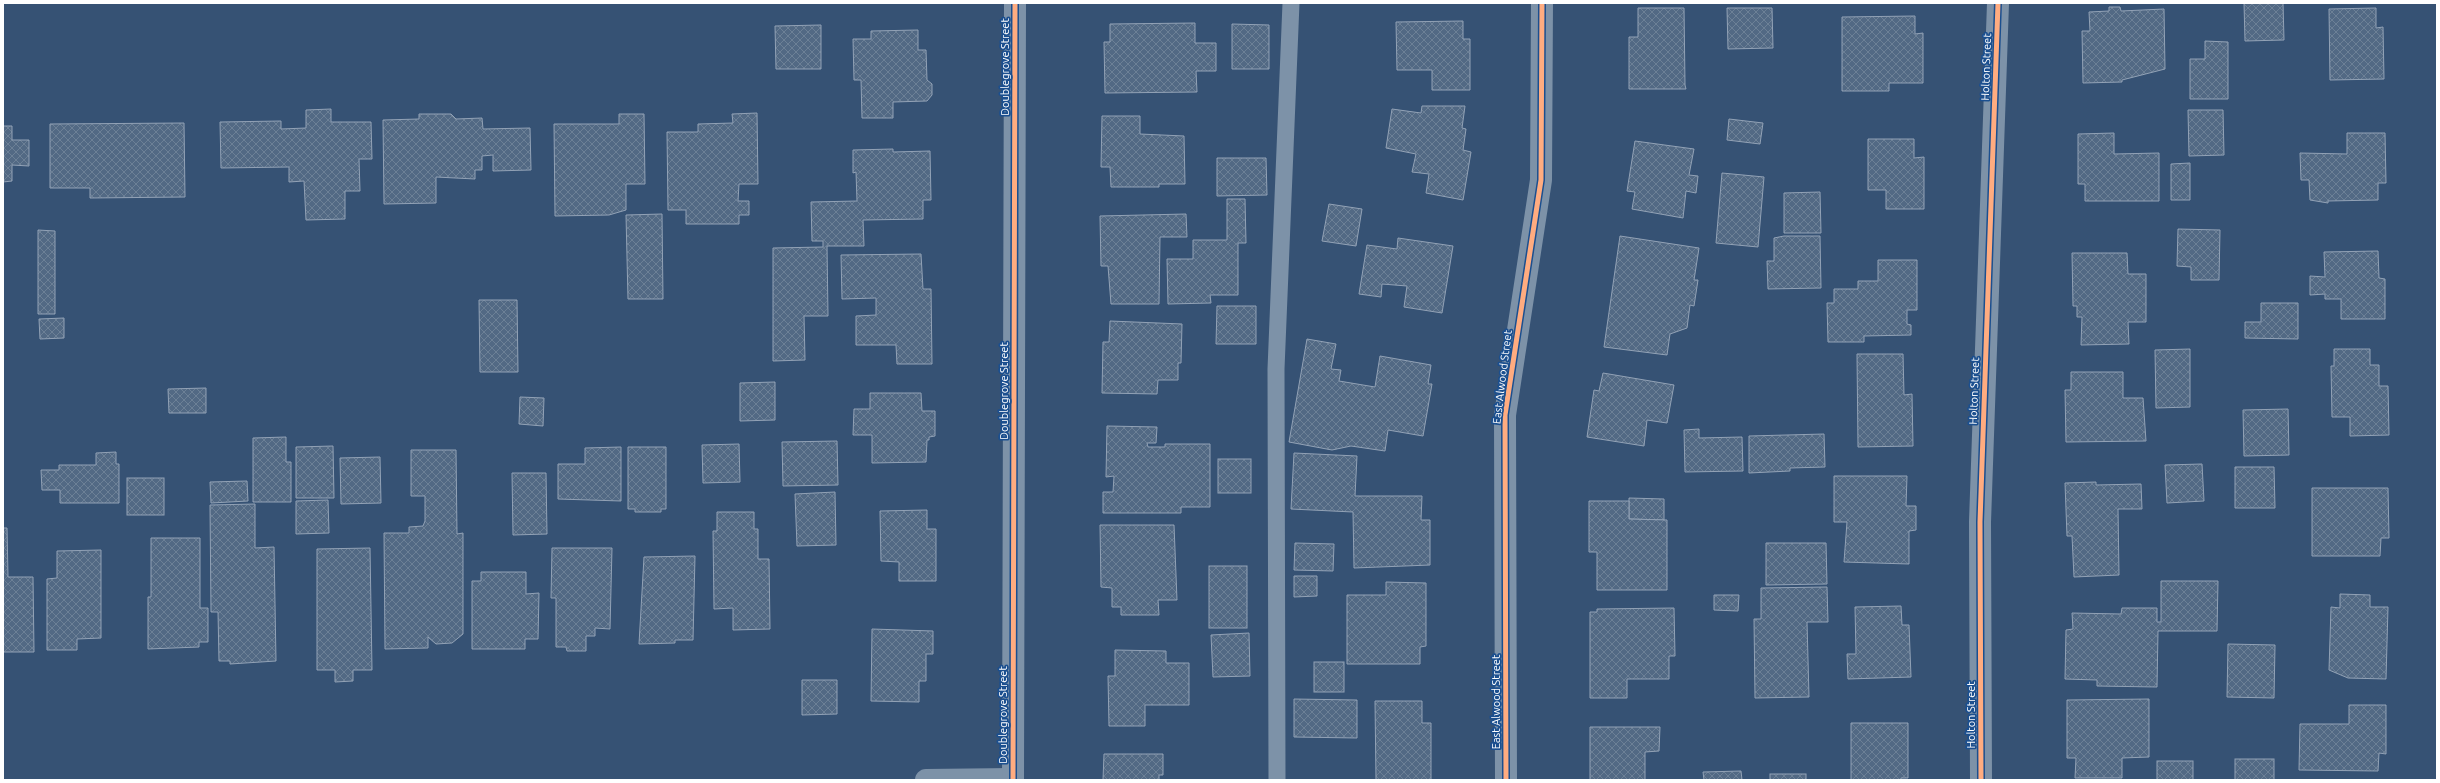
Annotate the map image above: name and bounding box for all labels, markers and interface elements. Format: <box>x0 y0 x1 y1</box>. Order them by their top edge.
street label: Doublegrove Street <box>999 18 1011 116</box>
street label: Holton Street <box>1979 33 1993 101</box>
street label: East Alwood Street <box>1490 329 1514 425</box>
street label: Doublegrove Street <box>998 342 1010 440</box>
street label: Holton Street <box>1967 357 1981 425</box>
street label: East Alwood Street <box>1490 654 1502 749</box>
street label: Doublegrove Street <box>997 666 1009 764</box>
street label: Holton Street <box>1965 681 1977 749</box>

